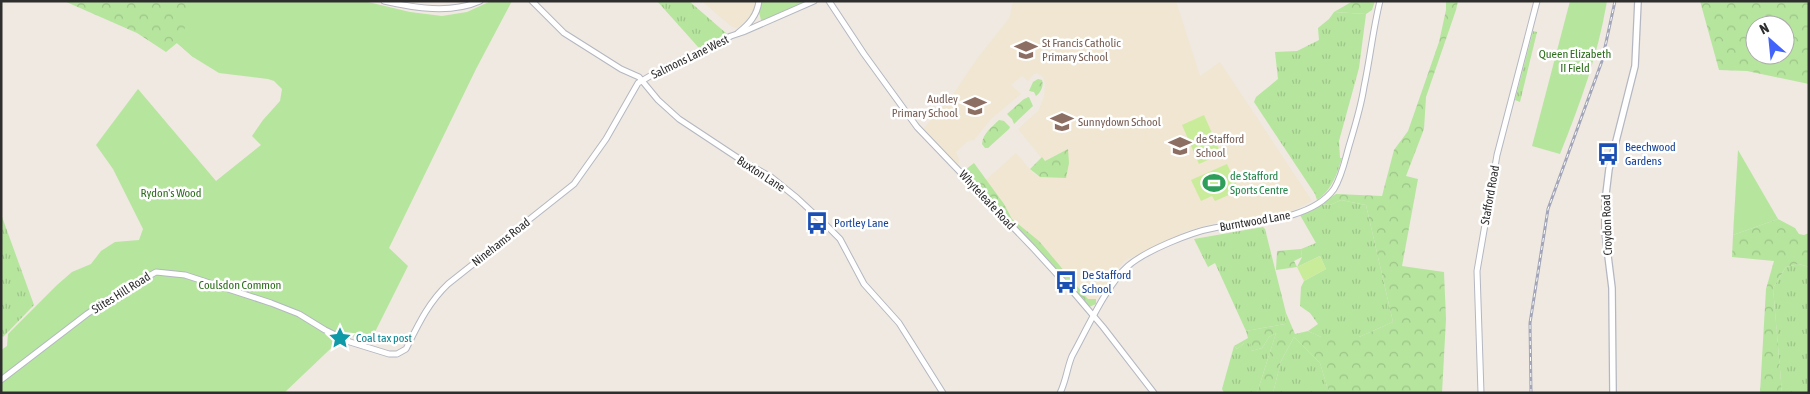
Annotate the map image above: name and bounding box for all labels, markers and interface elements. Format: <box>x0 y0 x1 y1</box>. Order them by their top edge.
north arrow <box>1745 15 1795 65</box>
text: N <box>1757 19 1771 37</box>
street label: Salmons Lane West <box>649 32 731 82</box>
place label: St Francis Catholic Primary School <box>1042 36 1121 64</box>
school or university icon: St Francis Catholic Primary School <box>1013 37 1039 63</box>
park label: Queen Elizabeth II Field <box>1539 47 1611 75</box>
place label: Audley Primary School <box>892 92 959 120</box>
school or university icon: Audley Primary School <box>962 93 988 119</box>
school or university icon: Sunnydown School <box>1049 109 1075 135</box>
place label: Sunnydown School <box>1078 115 1162 129</box>
place label: de Stafford School <box>1196 132 1244 160</box>
school or university icon: de Stafford School <box>1167 133 1193 159</box>
place label: Beechwood Gardens <box>1625 140 1676 168</box>
bus stop icon: Beechwood Gardens <box>1595 141 1621 167</box>
street label: Buxton Lane <box>734 153 788 195</box>
street label: Stafford Road <box>1478 164 1502 226</box>
street label: Whyteleafe Road <box>956 168 1018 232</box>
place label: de Stafford Sports Centre <box>1230 169 1288 197</box>
sports icon: de Stafford Sports Centre <box>1201 170 1227 196</box>
park label: Rydon's Wood <box>141 186 201 200</box>
street label: Croydon Road <box>1599 194 1615 256</box>
street label: Burntwood Lane <box>1219 208 1291 234</box>
bus stop icon: Portley Lane <box>804 210 830 236</box>
street label: Ninehams Road <box>469 215 533 269</box>
place label: Portley Lane <box>834 216 889 230</box>
place label: De Stafford School <box>1082 268 1131 296</box>
street label: Stites Hill Road <box>89 269 153 317</box>
bus stop icon: De Stafford School <box>1053 269 1079 295</box>
park label: Coulsdon Common <box>199 278 281 292</box>
place icon: Coal tax post <box>327 325 353 351</box>
place label: Coal tax post <box>356 331 413 345</box>

